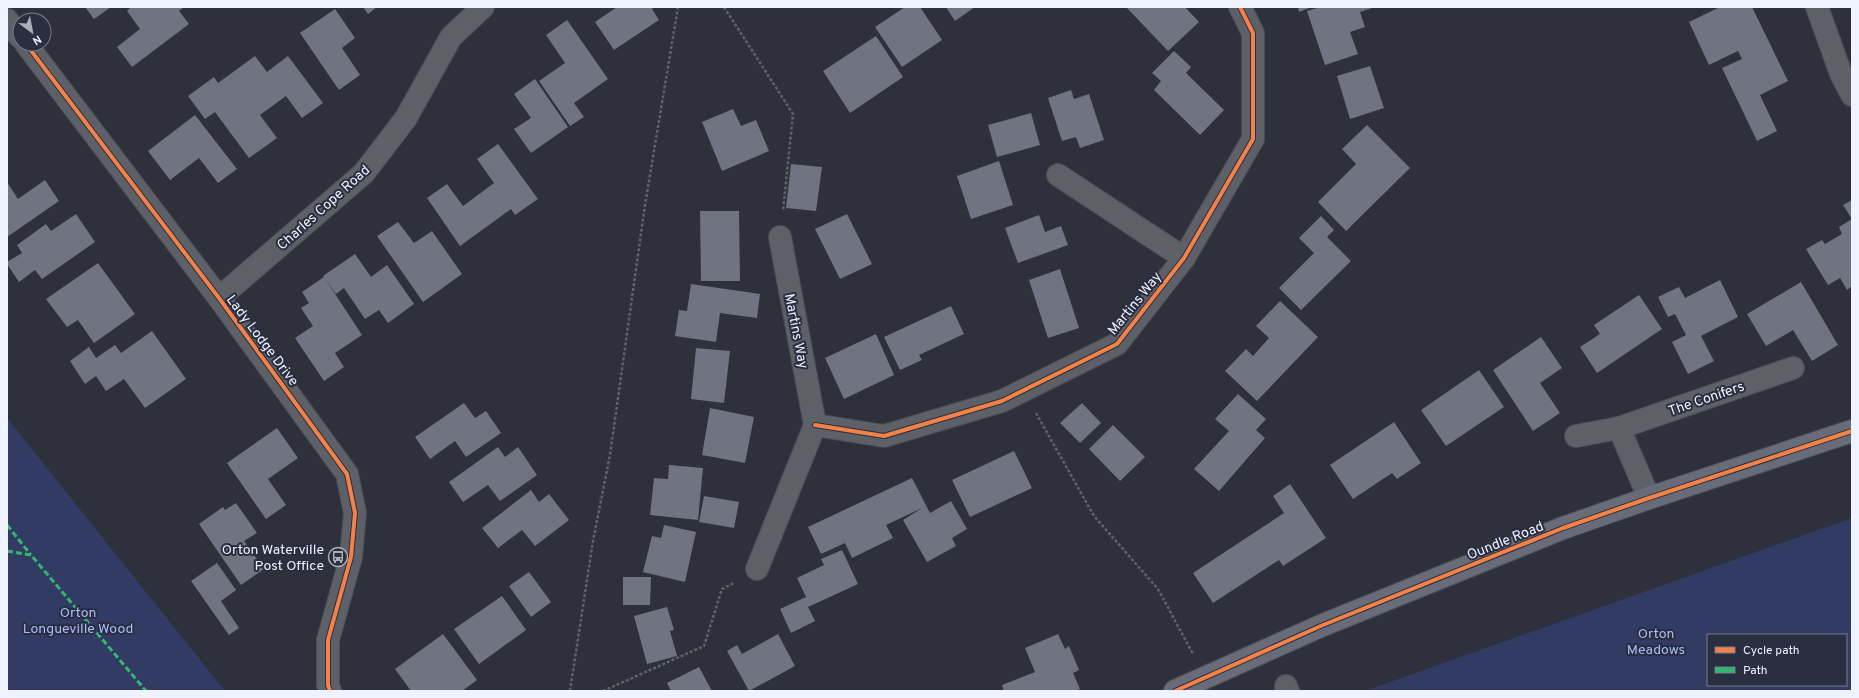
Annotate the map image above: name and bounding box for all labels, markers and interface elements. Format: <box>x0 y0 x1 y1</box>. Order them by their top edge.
north arrow <box>12 12 52 52</box>
text: N <box>30 32 44 48</box>
street label: Charles Cope Road <box>274 162 374 254</box>
street label: Martins Way <box>1105 269 1166 339</box>
street label: Lady Lodge Drive <box>222 292 302 390</box>
street label: Martins Way <box>780 292 811 370</box>
street label: The Conifers <box>1666 378 1747 420</box>
street label: Oundle Road <box>1465 518 1546 564</box>
place label: Orton Waterville Post Office <box>222 542 324 575</box>
bus stop icon: Orton Waterville Post Office <box>327 546 349 568</box>
park label: Orton Longueville Wood <box>23 605 133 638</box>
park label: Orton Meadows <box>1627 626 1685 659</box>
legend <box>1707 634 1847 686</box>
text: Cycle path <box>1743 643 1800 659</box>
text: Path <box>1743 663 1768 679</box>

